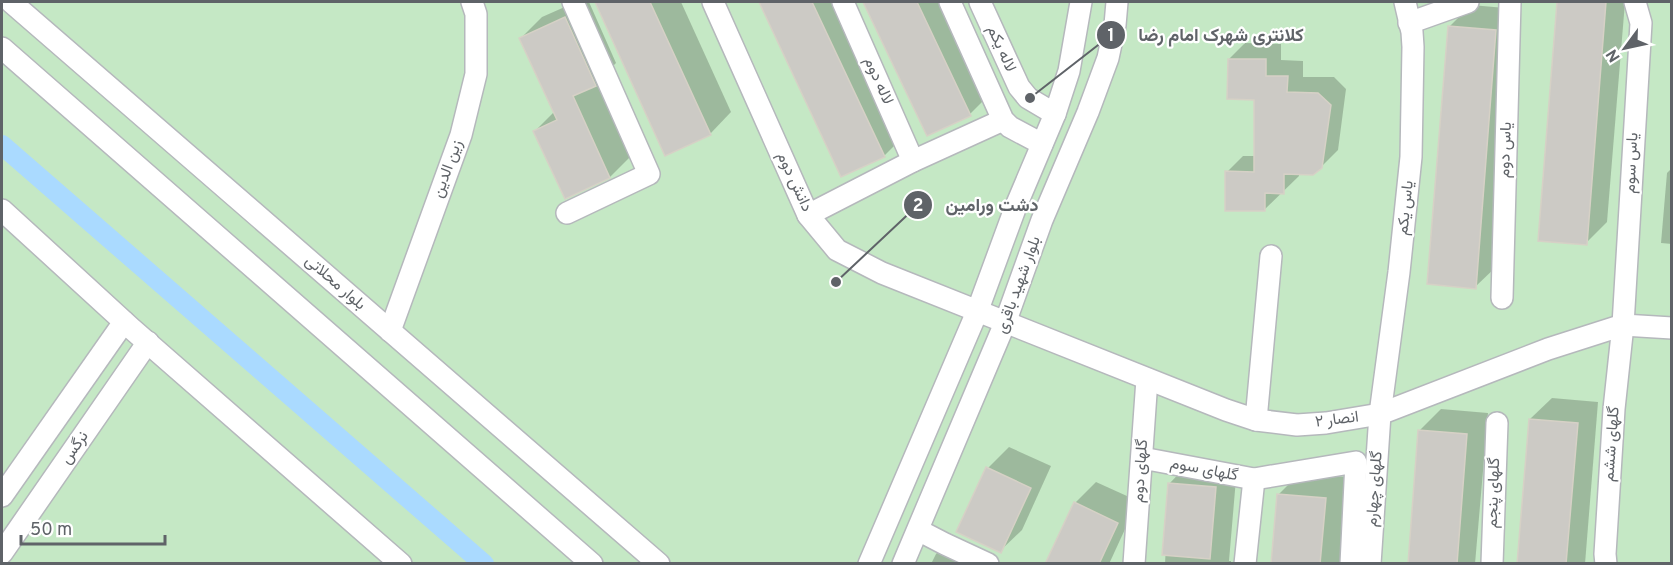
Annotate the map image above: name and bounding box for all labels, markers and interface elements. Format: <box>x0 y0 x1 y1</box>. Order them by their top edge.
callout: کلانتری شهرک امام رضا <box>1096 17 1315 53</box>
north arrow <box>1595 18 1655 78</box>
street label: لاله یکم <box>982 23 1020 75</box>
text: 1 <box>1107 25 1115 48</box>
text: کلانتری شهرک امام رضا <box>1138 25 1304 48</box>
text: N <box>1603 45 1626 65</box>
street label: لاله دوم <box>859 54 897 108</box>
street label: یاس دوم <box>1495 122 1517 178</box>
street label: یاس سوم <box>1620 132 1644 194</box>
street label: زین الدین <box>428 137 468 201</box>
street label: دانش دوم <box>771 149 817 215</box>
street label: یاس یکم <box>1393 180 1419 236</box>
callout: دشت ورامین <box>903 187 1050 223</box>
text: 2 <box>912 195 924 218</box>
text: دشت ورامین <box>945 195 1039 218</box>
street label: بلوار شهید باقری <box>992 234 1046 336</box>
street label: بلوار محلاتی <box>300 251 370 315</box>
street label: گلهای ششم <box>1599 406 1625 482</box>
street label: انصار ۲ <box>1314 407 1360 433</box>
street label: نرگس <box>56 427 94 469</box>
street label: گلهای دوم <box>1129 439 1153 503</box>
street label: گلهای چهارم <box>1362 450 1388 528</box>
street label: گلهای سوم <box>1168 454 1240 486</box>
street label: گلهای پنجم <box>1483 457 1505 529</box>
scale bar <box>21 508 165 546</box>
text: 50 m <box>30 519 72 542</box>

